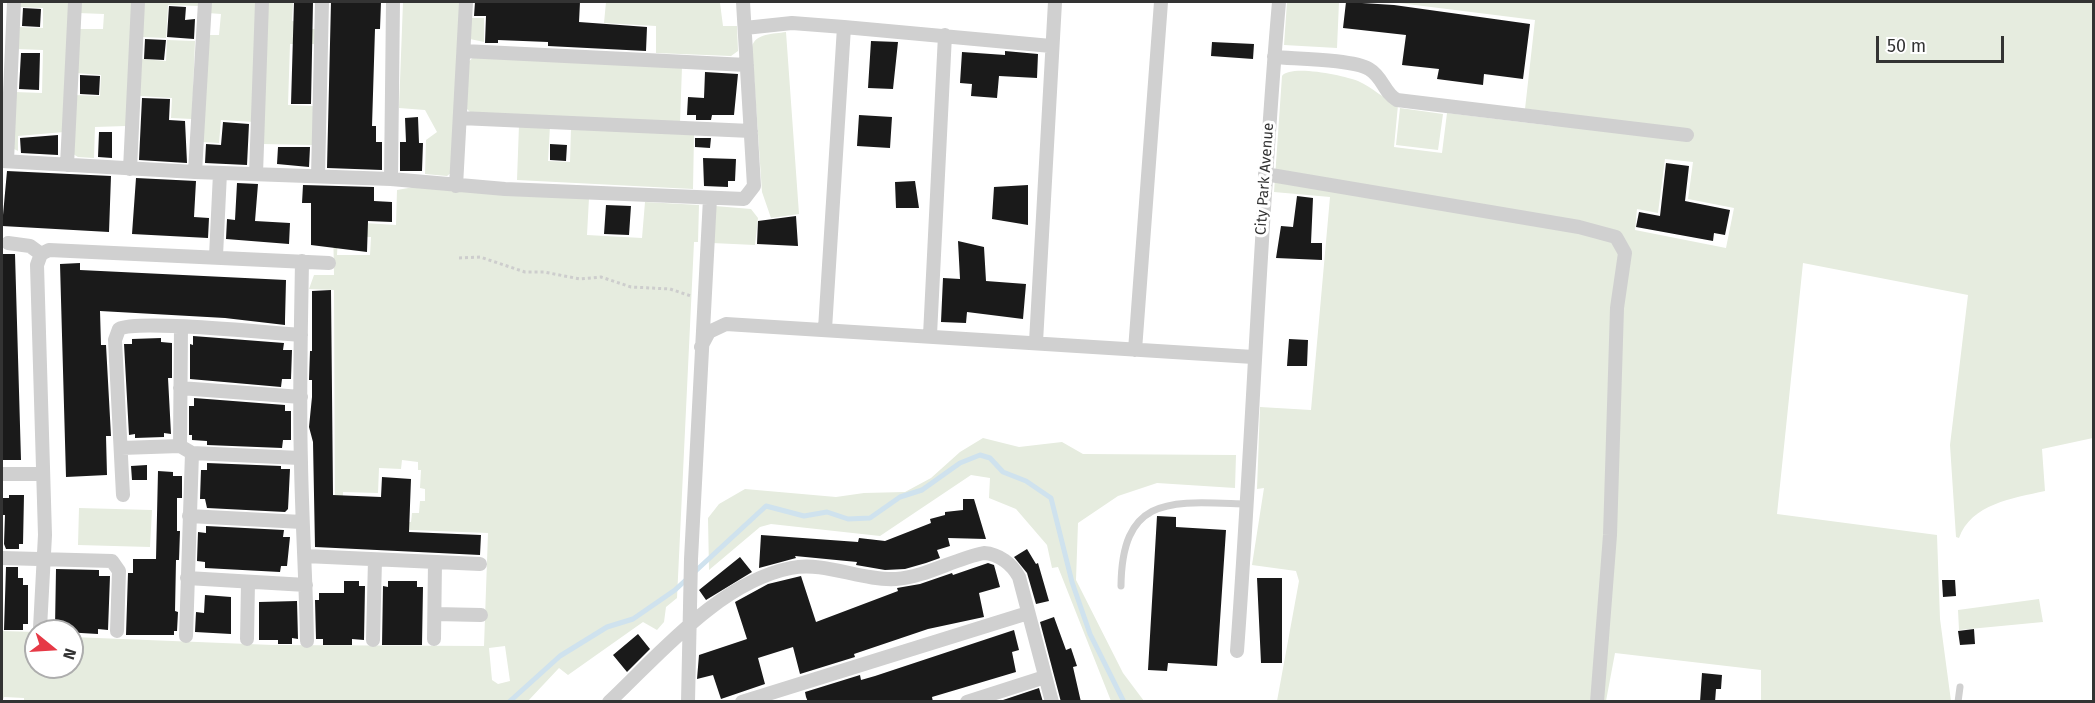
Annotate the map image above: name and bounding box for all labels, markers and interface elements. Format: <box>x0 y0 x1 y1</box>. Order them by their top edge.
scale bar <box>1879 24 2006 62</box>
text: 50 m <box>1887 35 1926 57</box>
street label: City Park Avenue <box>1252 122 1278 236</box>
north arrow <box>24 619 84 679</box>
text: N <box>59 646 80 662</box>

